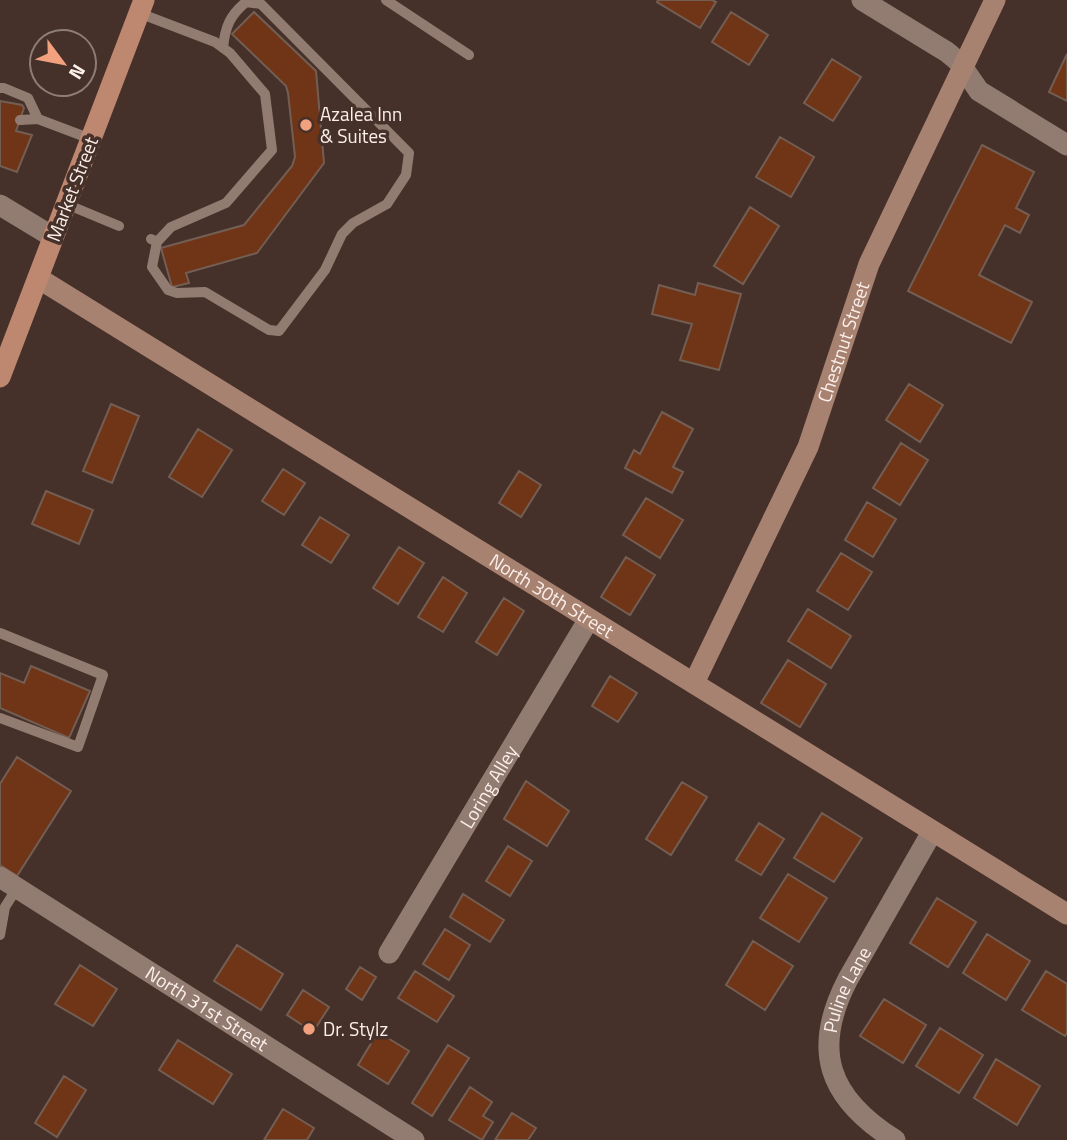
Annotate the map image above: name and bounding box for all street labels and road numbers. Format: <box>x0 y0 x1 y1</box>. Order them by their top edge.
street label: Market Street <box>38 132 105 245</box>
street label: Chestnut Street <box>809 277 876 406</box>
street label: North 30th Street <box>484 546 620 645</box>
street label: Loring Alley <box>452 739 524 834</box>
street label: Puline Lane <box>815 941 878 1035</box>
street label: North 31st Street <box>140 958 274 1058</box>

